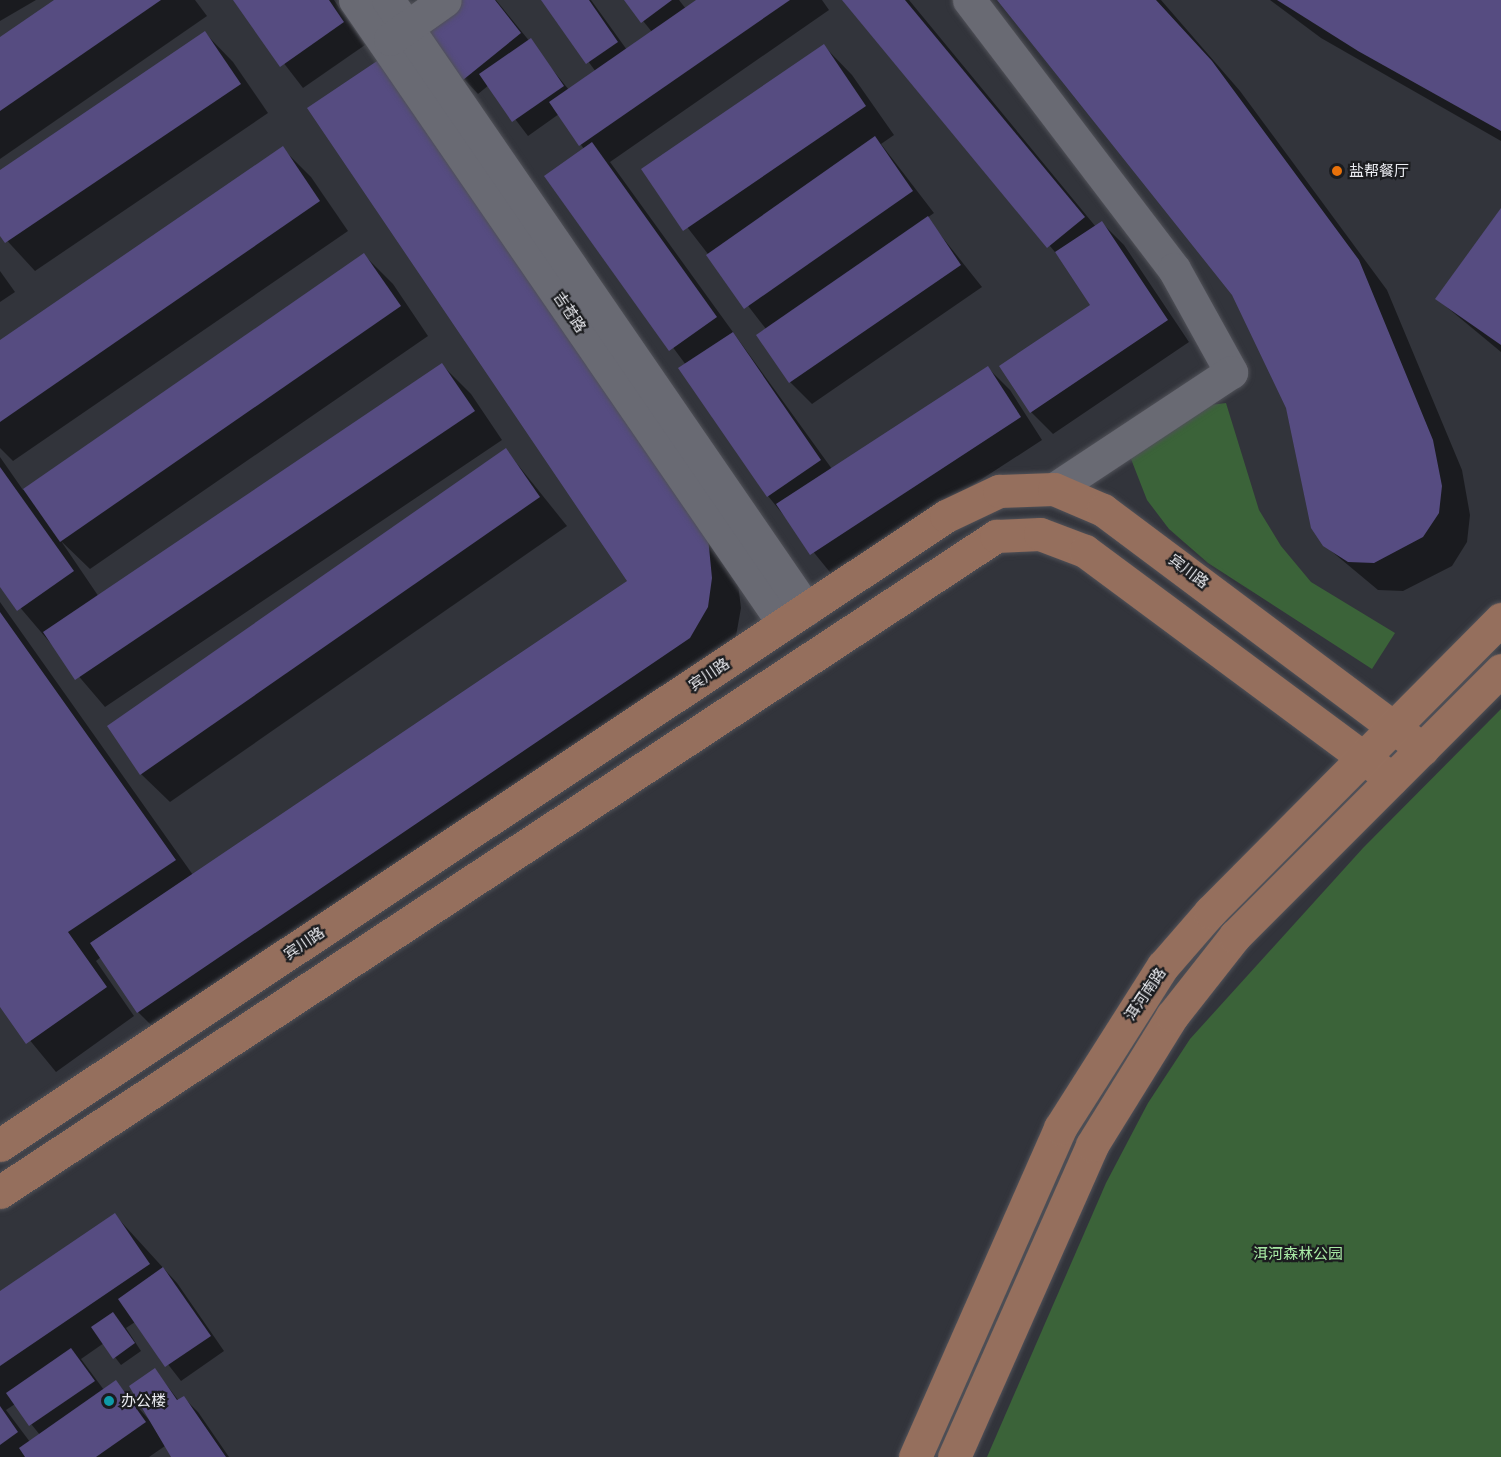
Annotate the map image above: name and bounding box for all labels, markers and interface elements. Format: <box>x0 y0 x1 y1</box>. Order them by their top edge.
place label: 盐帮餐厅 <box>1349 162 1409 180</box>
marker: 盐帮餐厅 <box>1330 164 1344 178</box>
street label: 吉苍路 <box>550 288 590 336</box>
street label: 宾川路 <box>1166 550 1212 592</box>
street label: 宾川路 <box>685 654 733 694</box>
street label: 宾川路 <box>280 923 328 963</box>
street label: 洱河南路 <box>1121 964 1169 1024</box>
park label: 洱河森林公园 <box>1253 1245 1343 1263</box>
place label: 办公楼 <box>121 1392 166 1410</box>
marker: 办公楼 <box>102 1394 116 1408</box>

